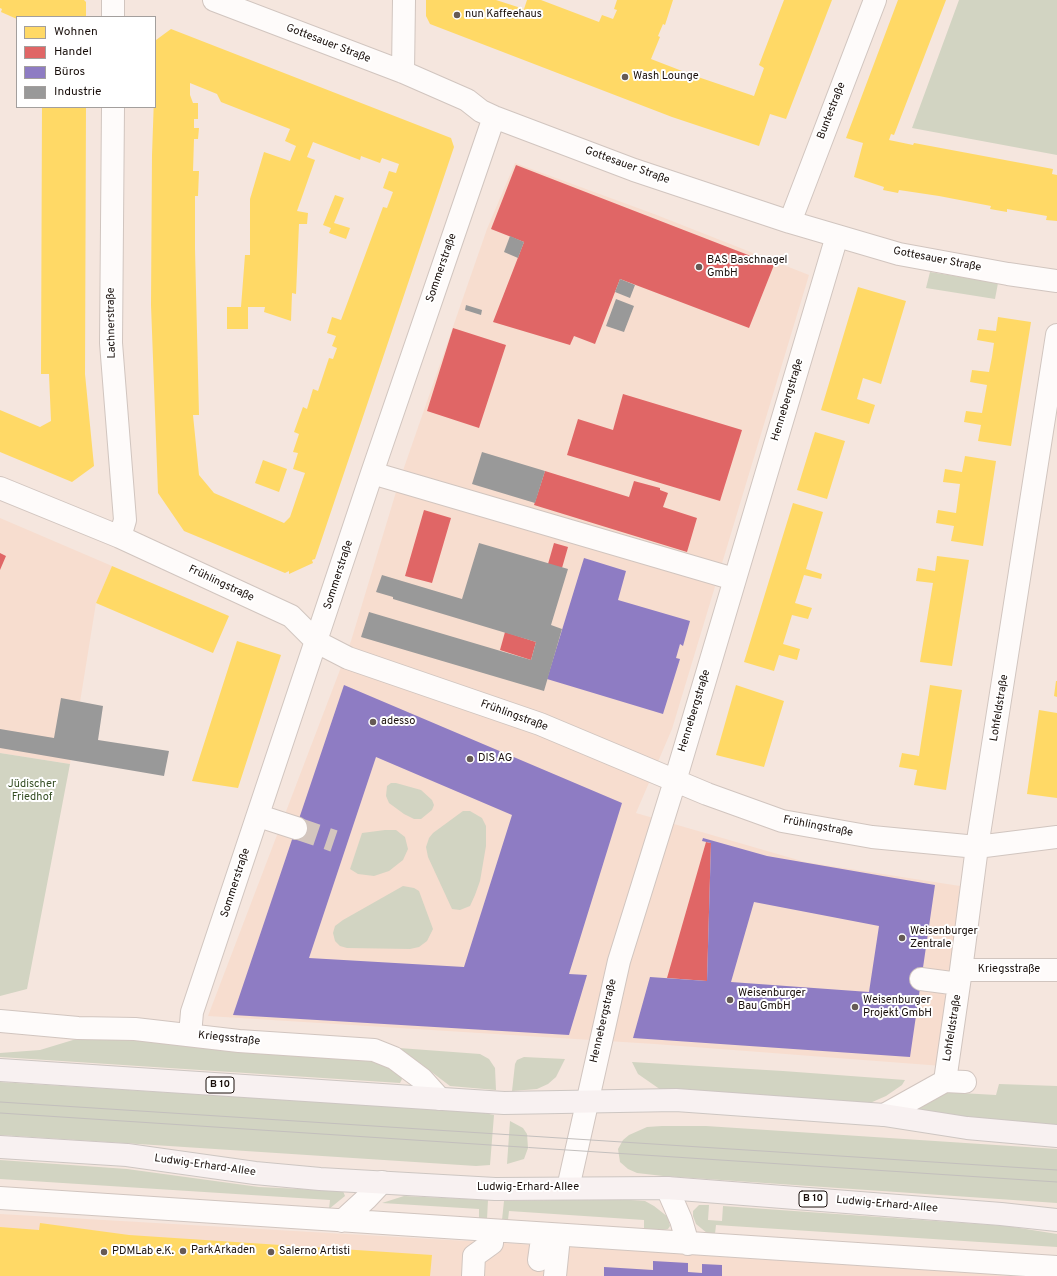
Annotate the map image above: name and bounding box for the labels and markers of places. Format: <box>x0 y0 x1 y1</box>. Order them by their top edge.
place label: nun Kaffeehaus <box>465 8 542 22</box>
marker: nun Kaffeehaus <box>452 10 462 20</box>
place label: Wash Lounge <box>633 70 699 84</box>
marker: Wash Lounge <box>620 72 630 82</box>
place label: BAS Baschnagel GmbH <box>707 254 787 280</box>
marker: BAS Baschnagel GmbH <box>694 262 704 272</box>
place label: adesso <box>381 715 415 729</box>
marker: adesso <box>368 717 378 727</box>
place label: DIS AG <box>478 752 512 766</box>
marker: DIS AG <box>465 754 475 764</box>
place label: Weisenburger Zentrale <box>910 925 978 951</box>
marker: Weisenburger Zentrale <box>897 933 907 943</box>
place label: Weisenburger Bau GmbH <box>738 987 806 1013</box>
place label: Weisenburger Projekt GmbH <box>863 994 932 1020</box>
marker: Weisenburger Bau GmbH <box>725 995 735 1005</box>
marker: Weisenburger Projekt GmbH <box>850 1002 860 1012</box>
place label: ParkArkaden <box>191 1244 255 1258</box>
place label: PDMLab e.K. <box>112 1245 174 1259</box>
place label: Salerno Artisti <box>279 1245 350 1259</box>
marker: ParkArkaden <box>178 1246 188 1256</box>
marker: PDMLab e.K. <box>99 1247 109 1257</box>
marker: Salerno Artisti <box>266 1247 276 1257</box>

